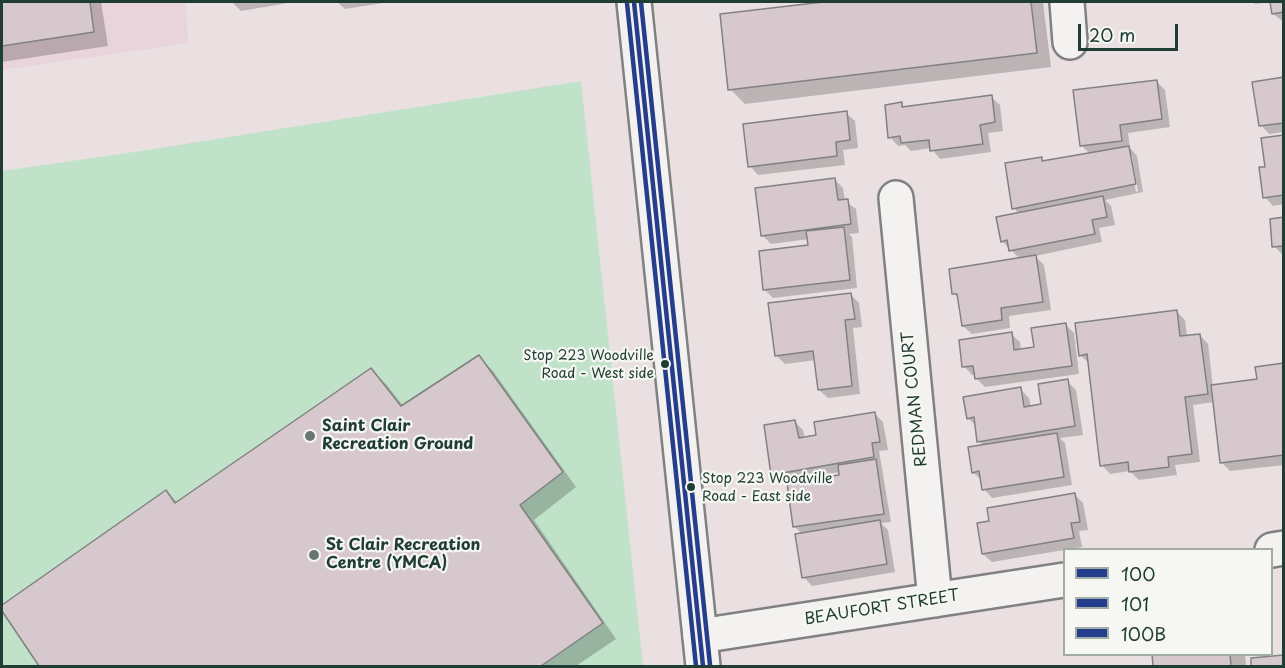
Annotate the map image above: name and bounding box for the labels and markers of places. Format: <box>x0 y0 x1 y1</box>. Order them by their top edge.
place label: Stop 223 Woodville Road - West side <box>523 348 654 380</box>
marker: Stop 223 Woodville Road - West side <box>659 358 671 370</box>
place label: Saint Clair Recreation Ground <box>322 417 473 455</box>
marker: Saint Clair Recreation Ground <box>303 429 317 443</box>
place label: Stop 223 Woodville Road - East side <box>702 471 833 503</box>
marker: Stop 223 Woodville Road - East side <box>685 481 697 493</box>
place label: St Clair Recreation Centre (YMCA) <box>326 536 480 574</box>
marker: St Clair Recreation Centre (YMCA) <box>307 548 321 562</box>

